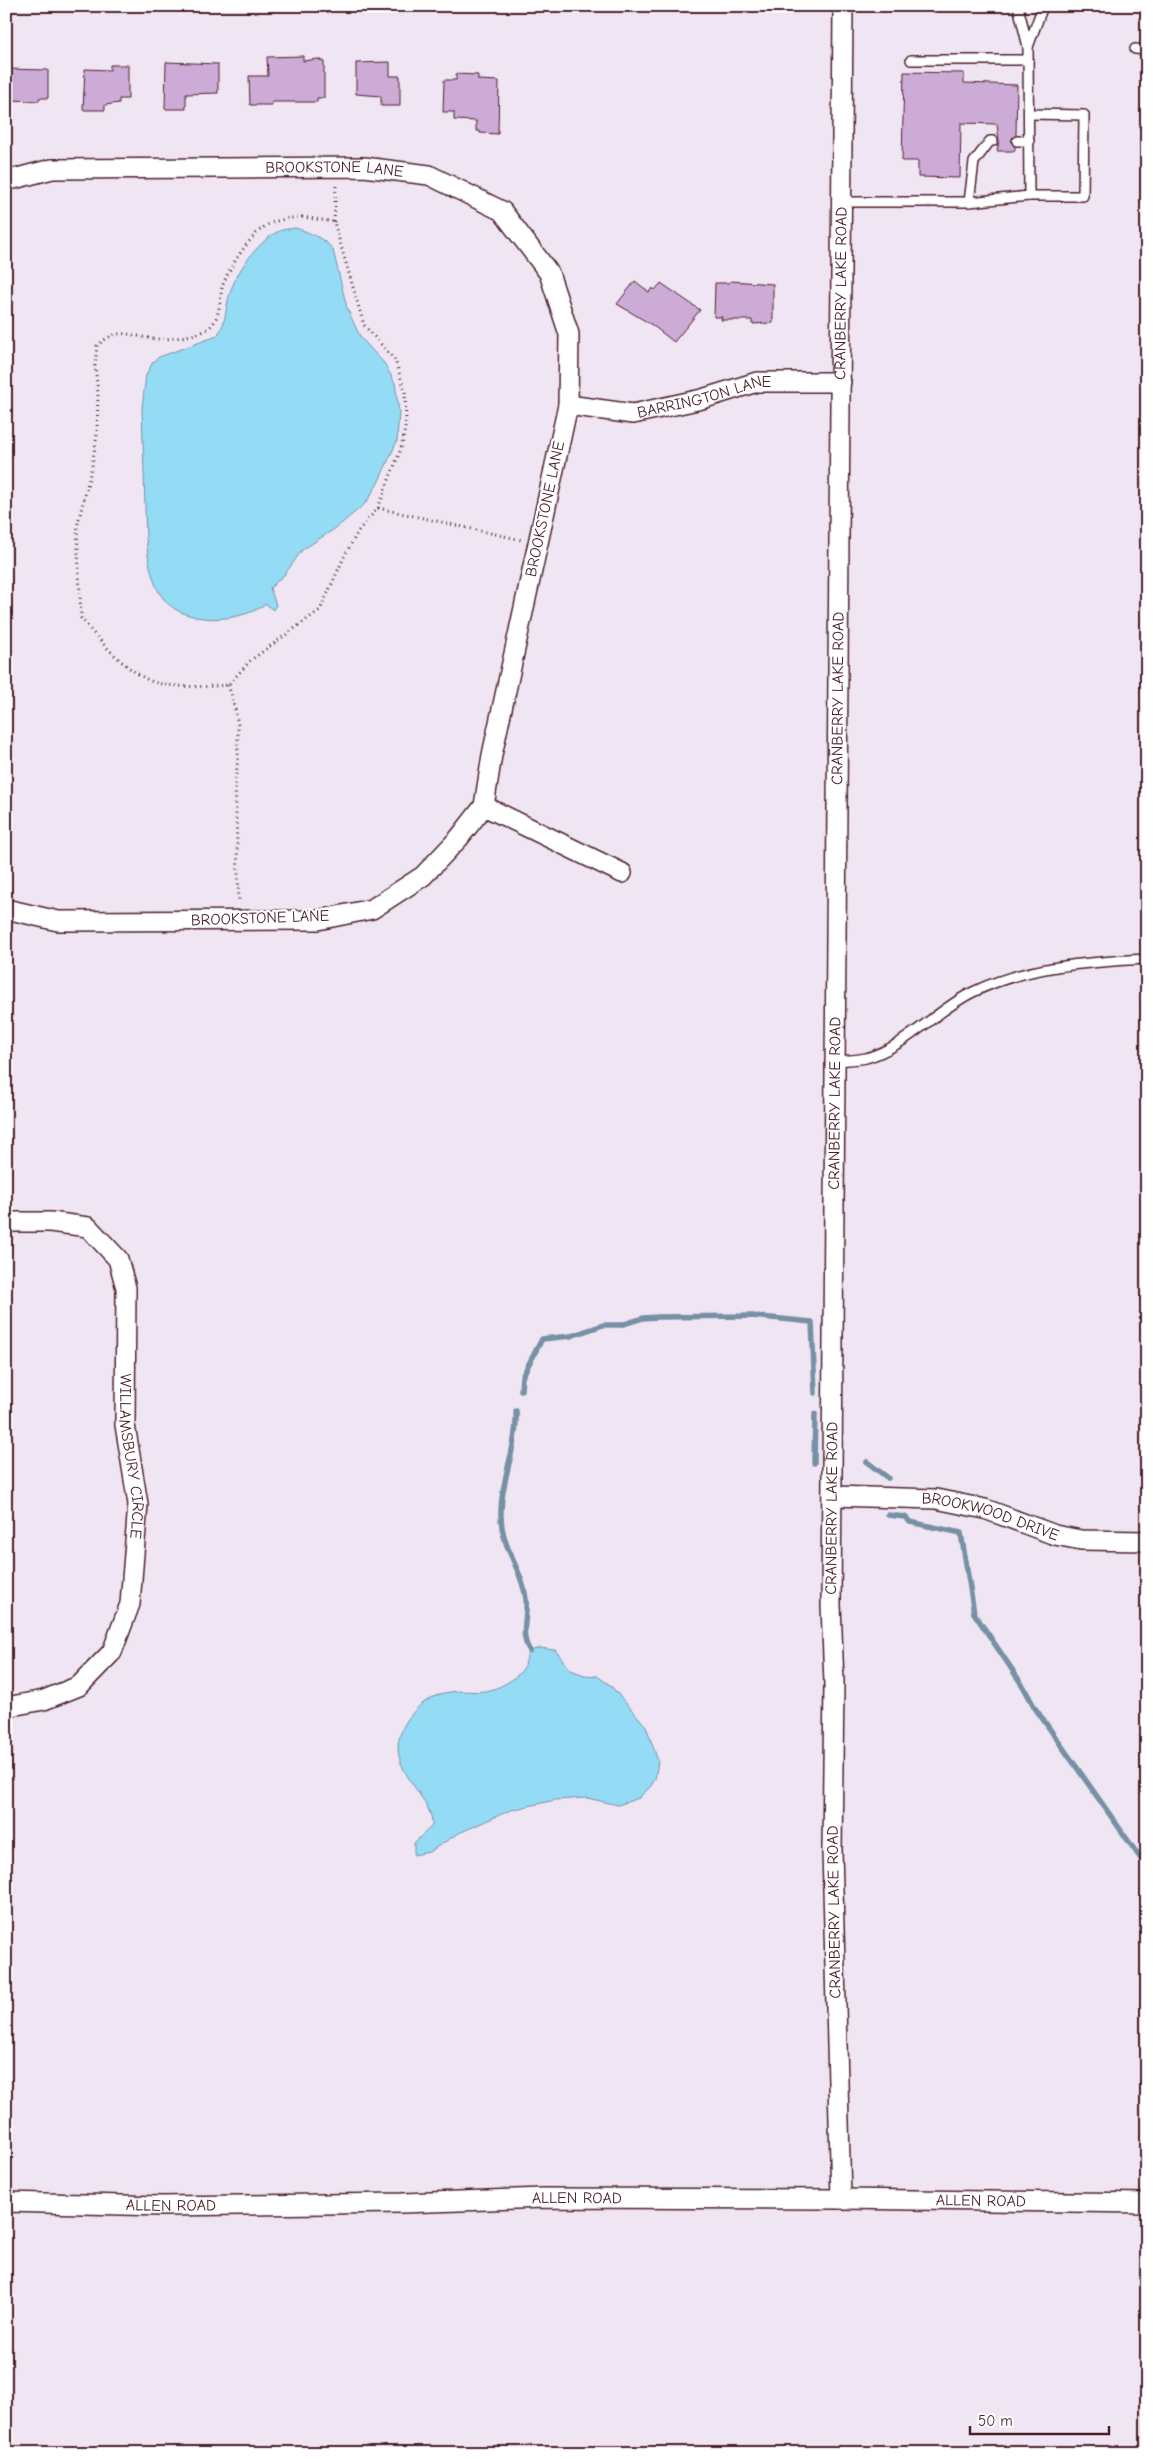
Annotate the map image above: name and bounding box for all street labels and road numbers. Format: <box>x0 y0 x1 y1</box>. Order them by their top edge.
street label: BROOKSTONE LANE <box>265 158 405 181</box>
street label: CRANBERRY LAKE ROAD <box>831 207 850 380</box>
street label: BARRINGTON LANE <box>635 372 771 422</box>
street label: BROOKSTONE LANE <box>522 439 568 579</box>
street label: CRANBERRY LAKE ROAD <box>828 612 847 785</box>
street label: BROOKSTONE LANE <box>190 907 330 929</box>
street label: CRANBERRY LAKE ROAD <box>825 1017 844 1190</box>
street label: WILLAMSBURY CIRCLE <box>115 1374 147 1540</box>
street label: CRANBERRY LAKE ROAD <box>822 1421 841 1595</box>
street label: BROOKWOOD DRIVE <box>921 1489 1062 1545</box>
street label: CRANBERRY LAKE ROAD <box>823 1825 845 1999</box>
street label: ALLEN ROAD <box>531 2189 622 2207</box>
street label: ALLEN ROAD <box>936 2191 1026 2210</box>
street label: ALLEN ROAD <box>126 2196 216 2215</box>

